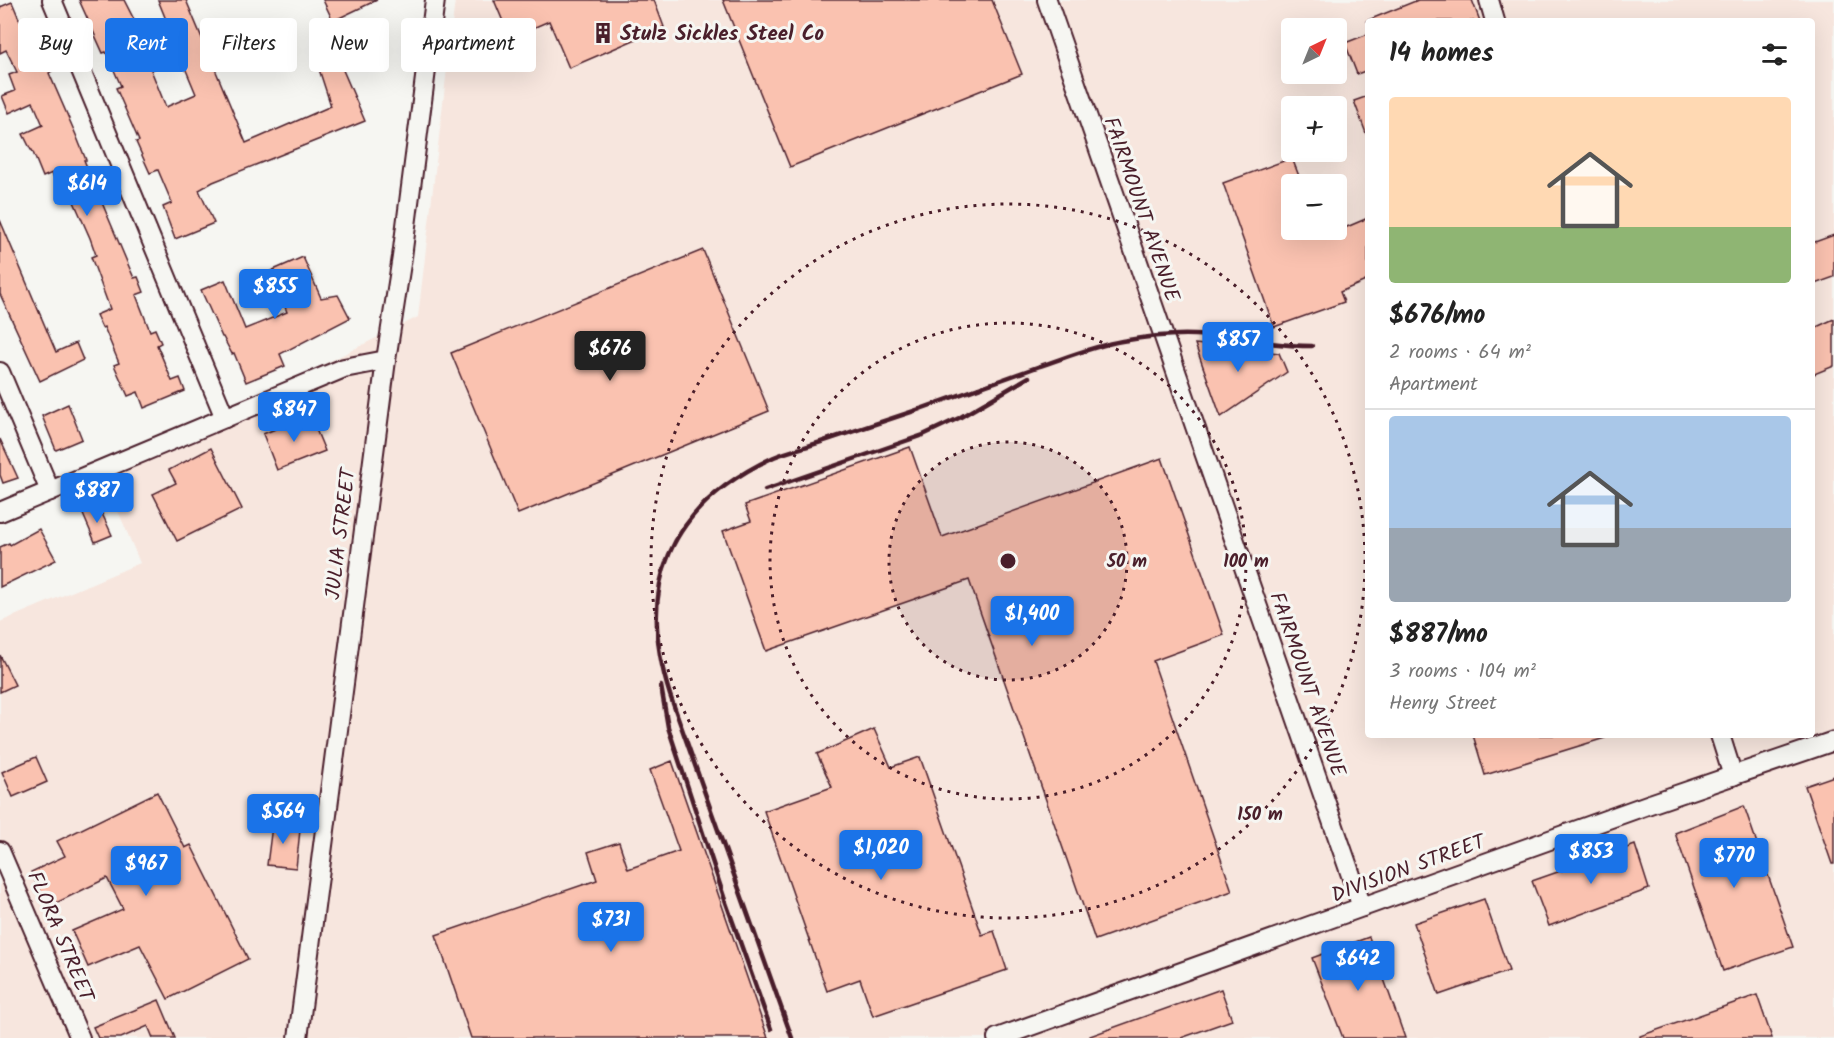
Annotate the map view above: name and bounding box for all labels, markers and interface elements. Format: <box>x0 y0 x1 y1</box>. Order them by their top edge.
chip: Buy <box>18 18 93 72</box>
chip: Rent <box>105 18 188 72</box>
chip: Filters <box>200 18 297 72</box>
chip: New <box>309 18 389 72</box>
chip: Apartment <box>401 18 536 72</box>
place label: Stulz Sickles Steel Co <box>620 18 825 51</box>
north arrow <box>1281 18 1347 84</box>
map controls <box>1281 18 1347 240</box>
building icon: Stulz Sickles Steel Co <box>591 21 615 45</box>
text: 14 homes <box>1389 33 1494 75</box>
icon: filters <box>1758 38 1791 71</box>
button: + <box>1281 96 1347 162</box>
street label: FAIRMOUNT AVENUE <box>1093 113 1188 307</box>
icon: home <box>1536 136 1644 244</box>
pin: $614 <box>51 166 123 217</box>
text: $614 <box>67 169 107 201</box>
button: − <box>1281 174 1347 240</box>
pin: $855 <box>239 269 311 320</box>
text: $855 <box>253 272 297 304</box>
text: $676/mo <box>1389 295 1485 337</box>
pin: $857 <box>1202 322 1274 373</box>
text: $857 <box>1216 325 1260 357</box>
pin: $676 <box>574 331 646 382</box>
text: $676 <box>589 334 631 366</box>
text: 2 rooms · 64 m² <box>1389 337 1531 369</box>
text: Apartment <box>1389 369 1478 401</box>
pin: $847 <box>258 392 330 443</box>
text: $847 <box>272 395 316 427</box>
icon: home <box>1536 455 1644 563</box>
street label: JULIA STREET <box>317 465 366 602</box>
pin: $887 <box>61 473 133 524</box>
text: $887 <box>75 476 119 508</box>
text: 50 m <box>1106 548 1147 577</box>
text: 100 m <box>1223 548 1269 577</box>
centre of rings <box>998 551 1018 571</box>
street label: FAIRMOUNT AVENUE <box>1259 588 1354 782</box>
pin: $1,400 <box>983 596 1081 647</box>
text: $1,400 <box>1005 599 1059 631</box>
text: $887/mo <box>1389 614 1488 656</box>
text: 3 rooms · 104 m² <box>1389 656 1536 688</box>
text: Henry Street <box>1389 688 1497 720</box>
pin: $564 <box>247 794 319 845</box>
text: $564 <box>261 797 305 829</box>
text: 150 m <box>1237 801 1283 830</box>
street label: DIVISION STREET <box>1327 826 1492 913</box>
pin: $1,020 <box>832 830 930 881</box>
text: $1,020 <box>853 833 909 865</box>
pin: $853 <box>1555 834 1627 885</box>
text: $853 <box>1569 837 1613 869</box>
pin: $770 <box>1698 838 1770 889</box>
text: $770 <box>1714 841 1754 873</box>
pin: $967 <box>110 846 182 897</box>
text: $967 <box>125 849 167 881</box>
street label: FLORA STREET <box>17 866 103 1009</box>
pin: $731 <box>575 902 647 953</box>
text: $731 <box>592 905 630 937</box>
pin: $642 <box>1322 941 1394 992</box>
text: $642 <box>1335 944 1381 976</box>

